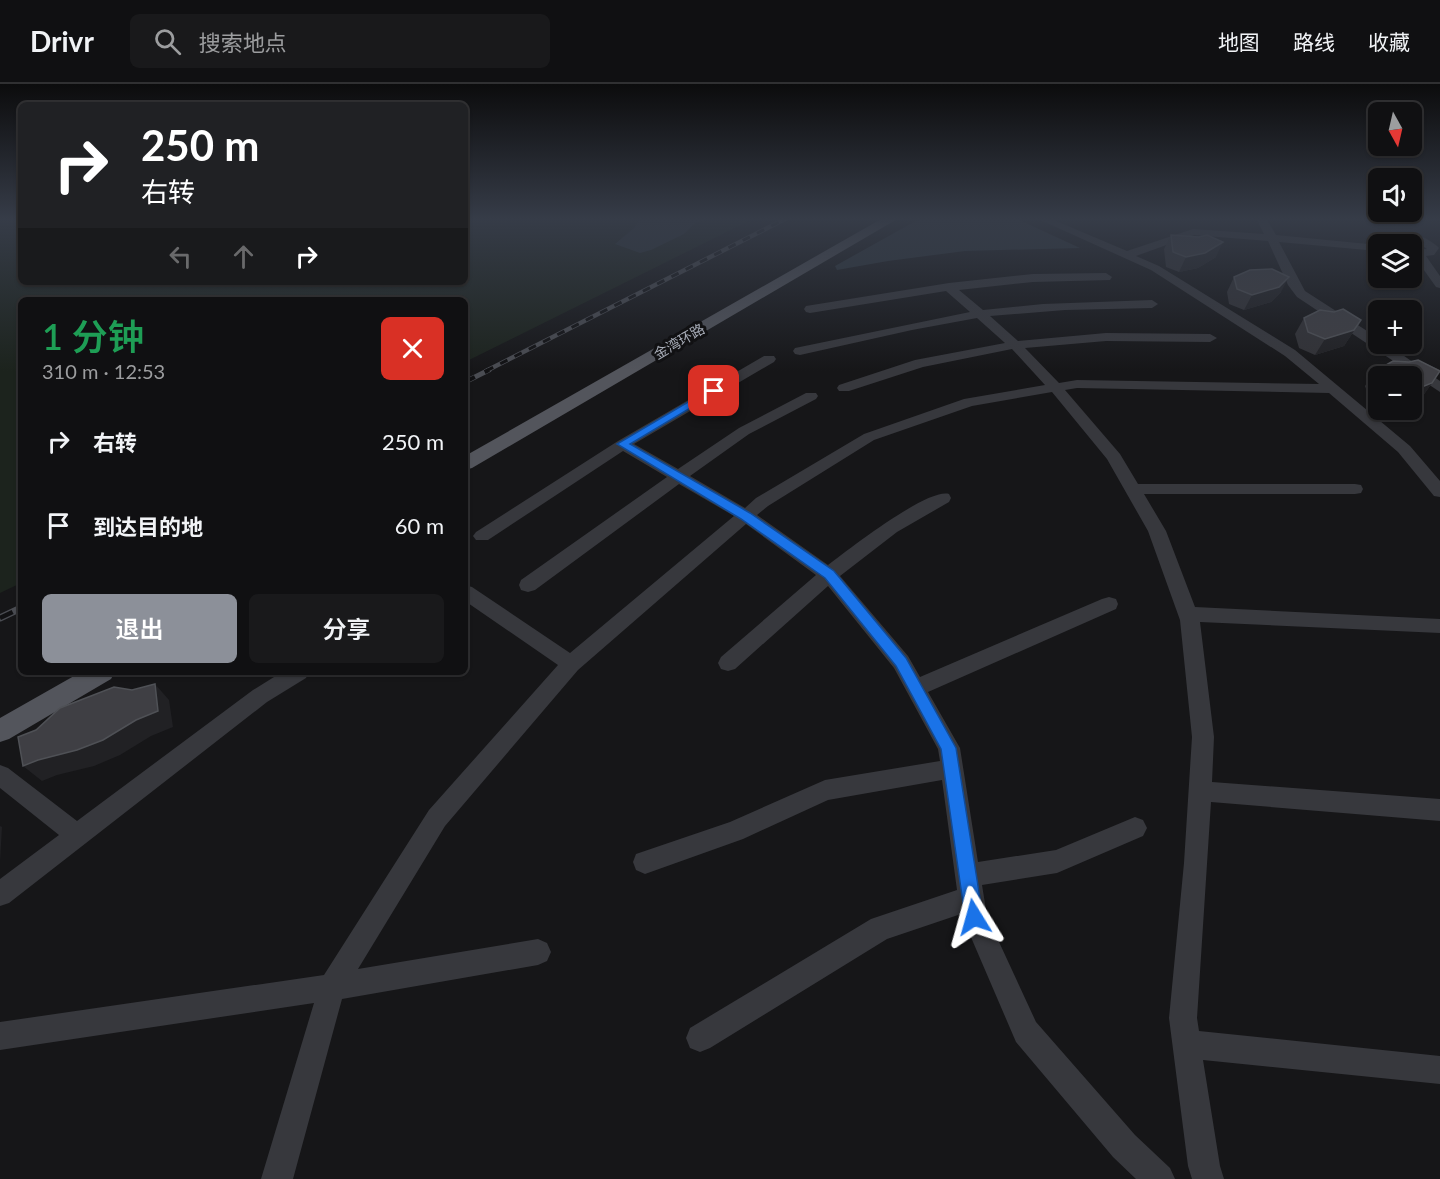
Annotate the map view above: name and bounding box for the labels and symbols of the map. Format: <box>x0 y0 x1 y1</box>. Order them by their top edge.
north arrow <box>1368 102 1422 156</box>
street label: 金湾环路 <box>651 320 707 362</box>
pin <box>688 365 739 416</box>
position arrow <box>942 885 1006 949</box>

